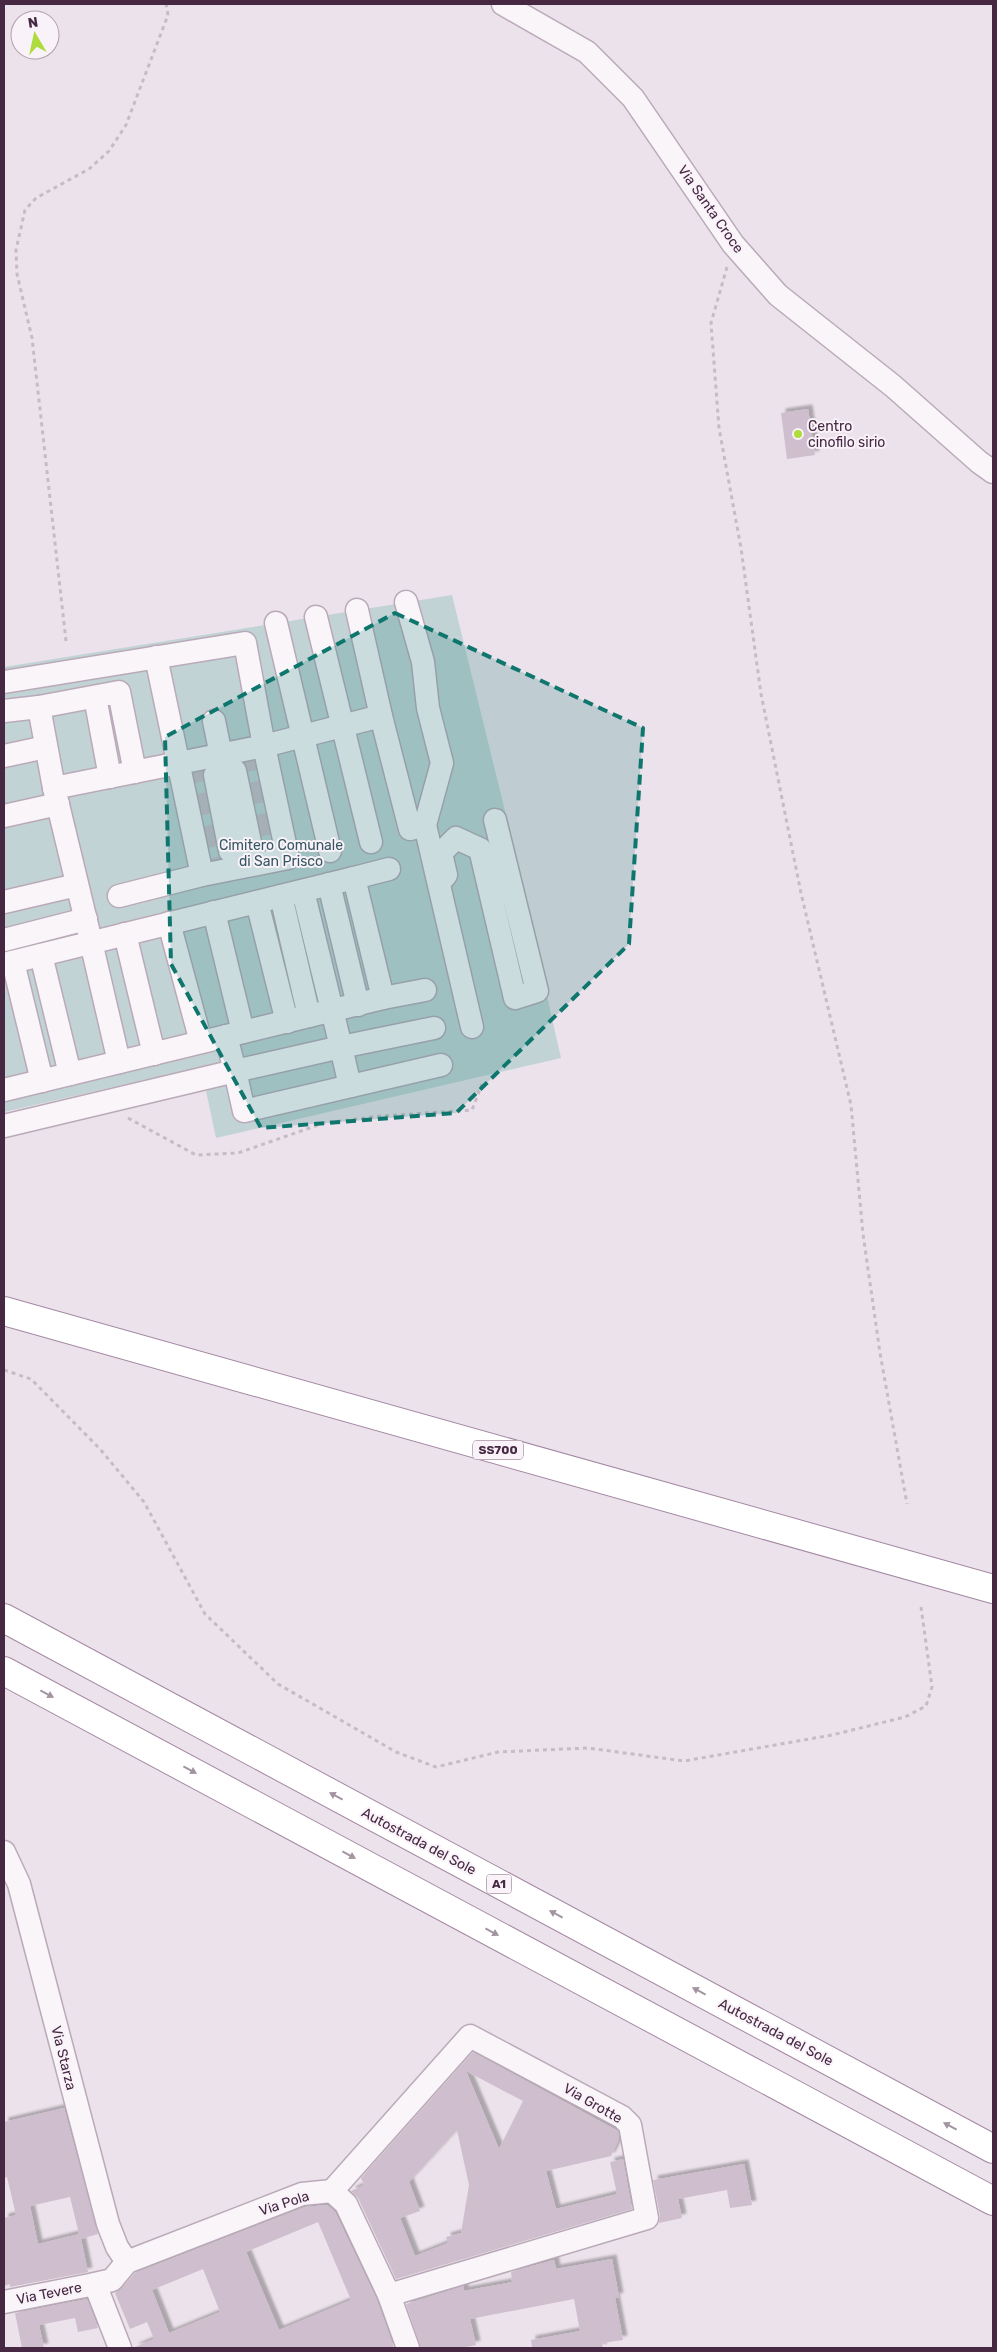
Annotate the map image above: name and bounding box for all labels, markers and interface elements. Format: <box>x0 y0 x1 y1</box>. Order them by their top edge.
north arrow <box>10 10 60 60</box>
text: N <box>27 13 39 32</box>
street label: Via Santa Croce <box>674 162 747 257</box>
place label: Centro cinofilo sirio <box>808 418 885 451</box>
marker: Centro cinofilo sirio <box>792 428 804 440</box>
park label: Cimitero Comunale di San Prisco <box>219 837 343 870</box>
road number: SS700 <box>473 1440 523 1460</box>
one-way arrow <box>40 1690 54 1698</box>
one-way arrow <box>183 1766 198 1774</box>
one-way arrow <box>328 1792 343 1800</box>
street label: Autostrada del Sole <box>359 1804 479 1879</box>
one-way arrow <box>342 1851 356 1859</box>
road number: A1 <box>486 1875 512 1894</box>
one-way arrow <box>549 1910 563 1918</box>
one-way arrow <box>485 1928 499 1936</box>
one-way arrow <box>692 1987 706 1995</box>
street label: Autostrada del Sole <box>716 1995 836 2070</box>
street label: Via Starza <box>47 2024 80 2092</box>
street label: Via Grotte <box>560 2080 625 2127</box>
one-way arrow <box>943 2122 958 2130</box>
street label: Via Pola <box>257 2187 311 2220</box>
street label: Via Tevere <box>15 2279 83 2308</box>

